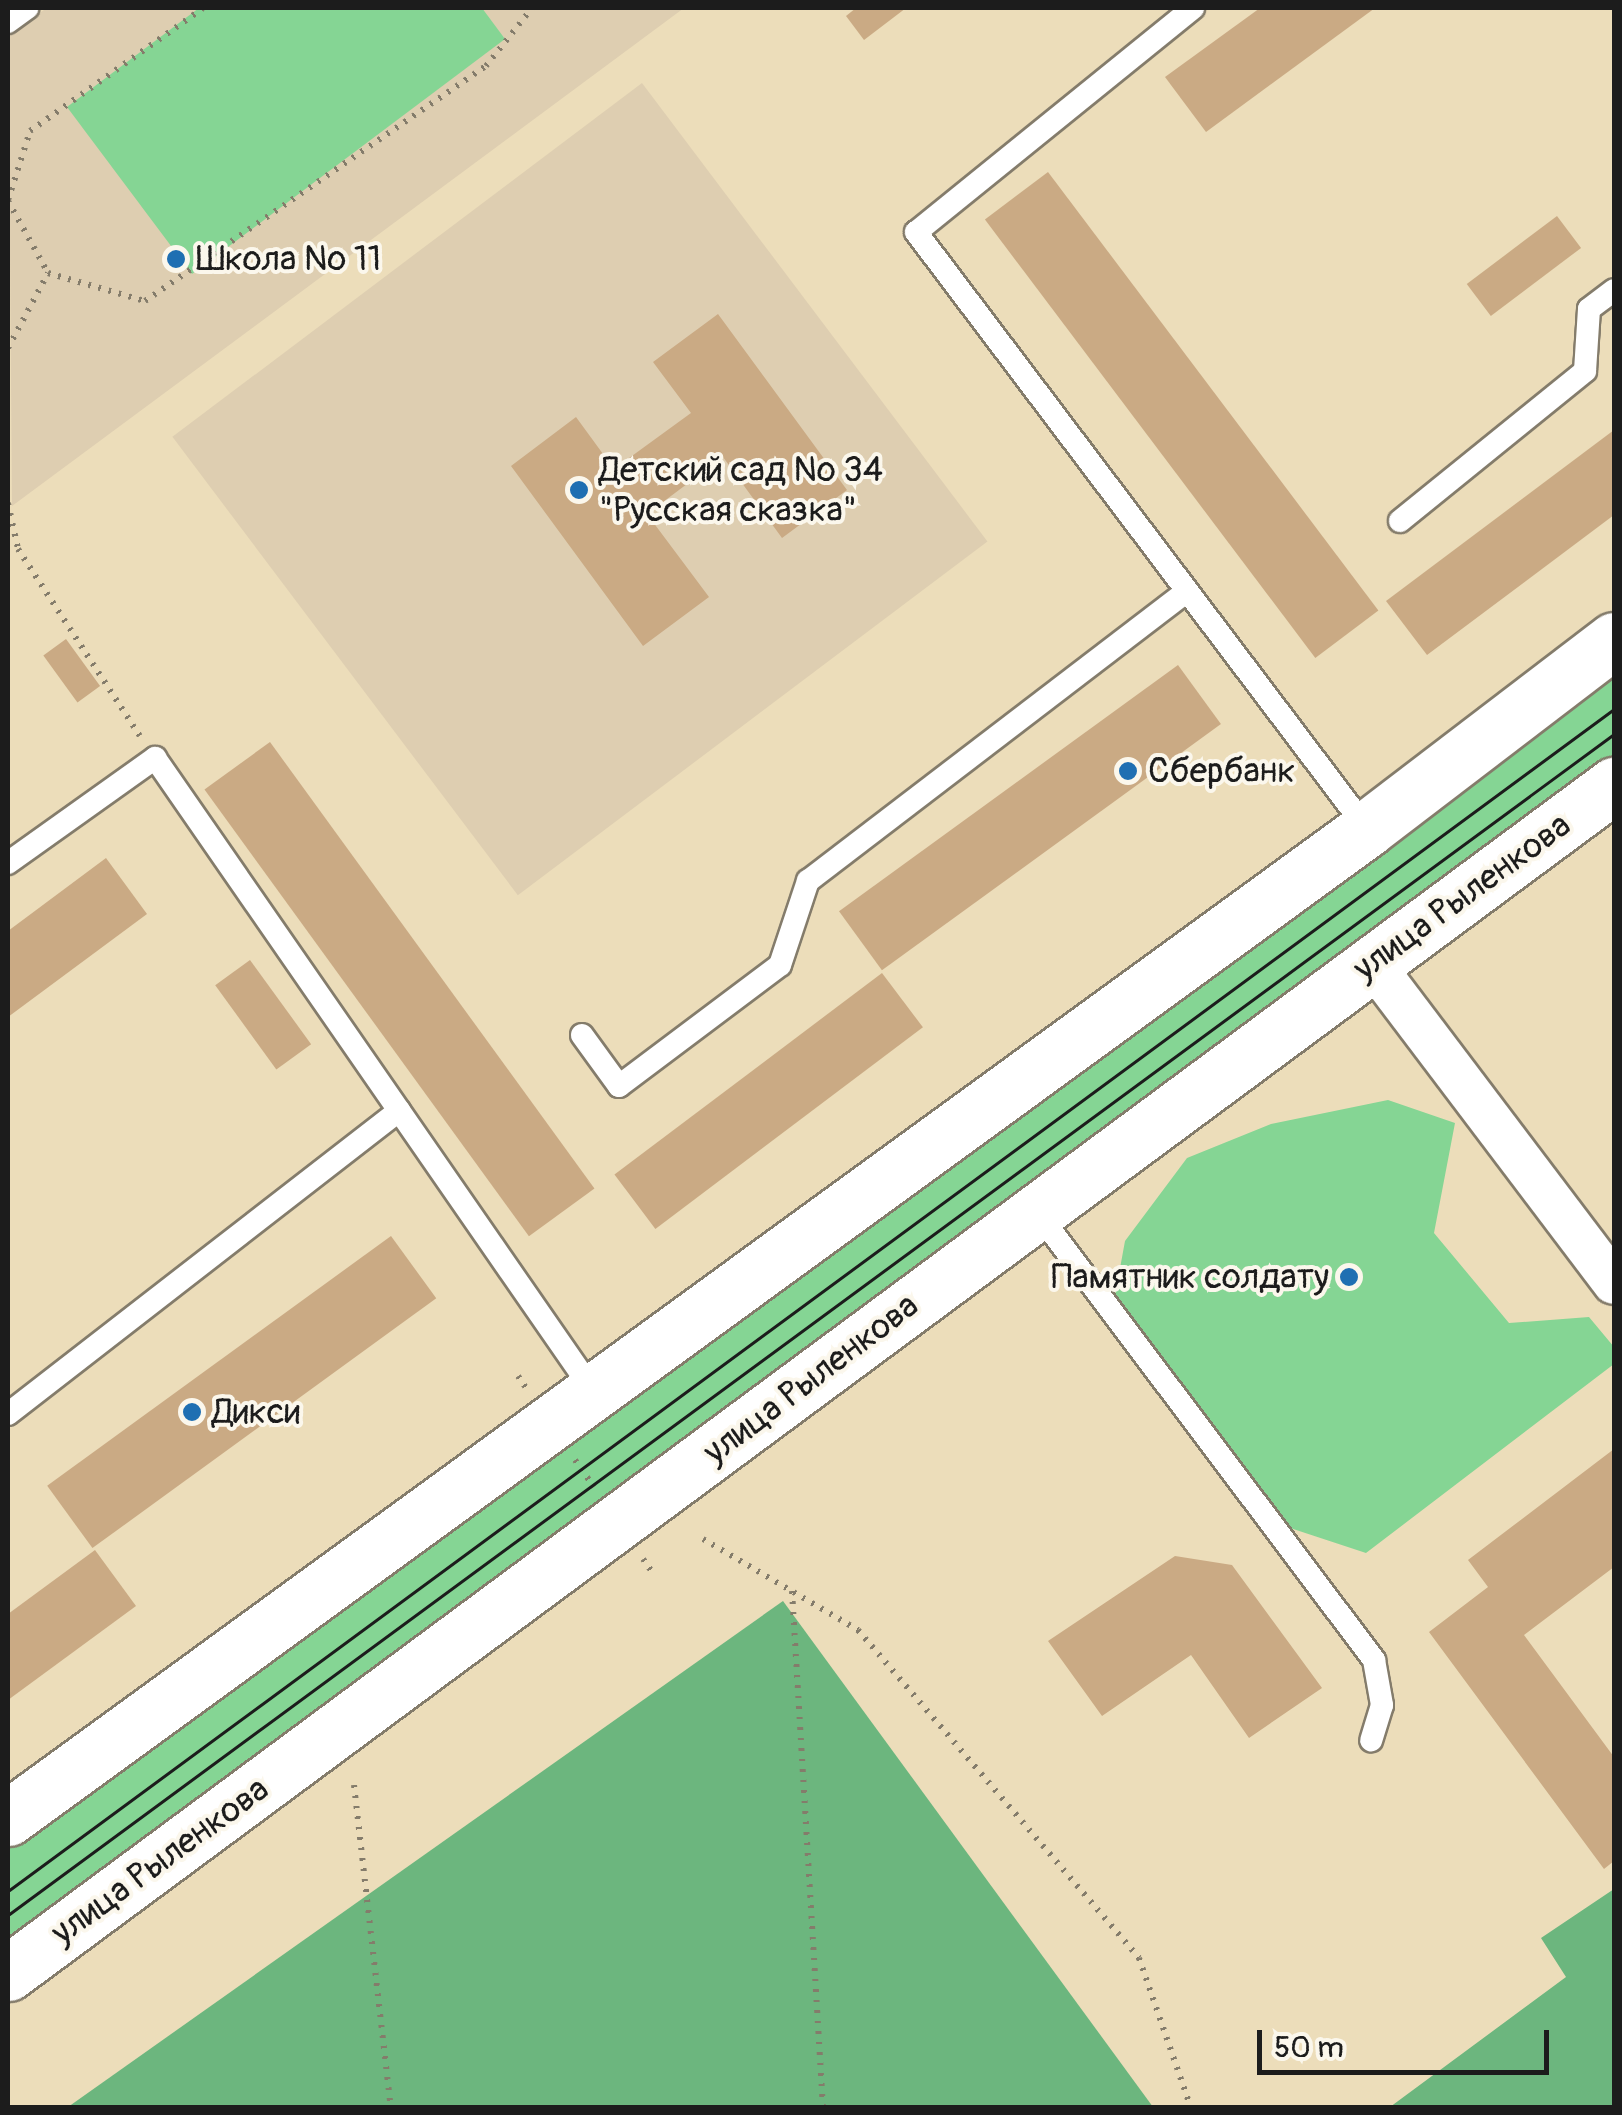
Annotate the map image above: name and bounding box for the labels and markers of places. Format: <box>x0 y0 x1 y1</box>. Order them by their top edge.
place label: Школа № 11 <box>196 238 381 280</box>
marker: Школа № 11 <box>165 248 187 270</box>
place label: Детский сад № 34 "Русская сказка" <box>599 449 883 531</box>
marker: Детский сад № 34 "Русская сказка" <box>568 479 590 501</box>
place label: Сбербанк <box>1148 750 1295 792</box>
marker: Сбербанк <box>1117 760 1139 782</box>
place label: Памятник солдату <box>1051 1256 1329 1298</box>
marker: Памятник солдату <box>1338 1266 1360 1288</box>
place label: Дикси <box>212 1391 300 1433</box>
marker: Дикси <box>181 1401 203 1423</box>

